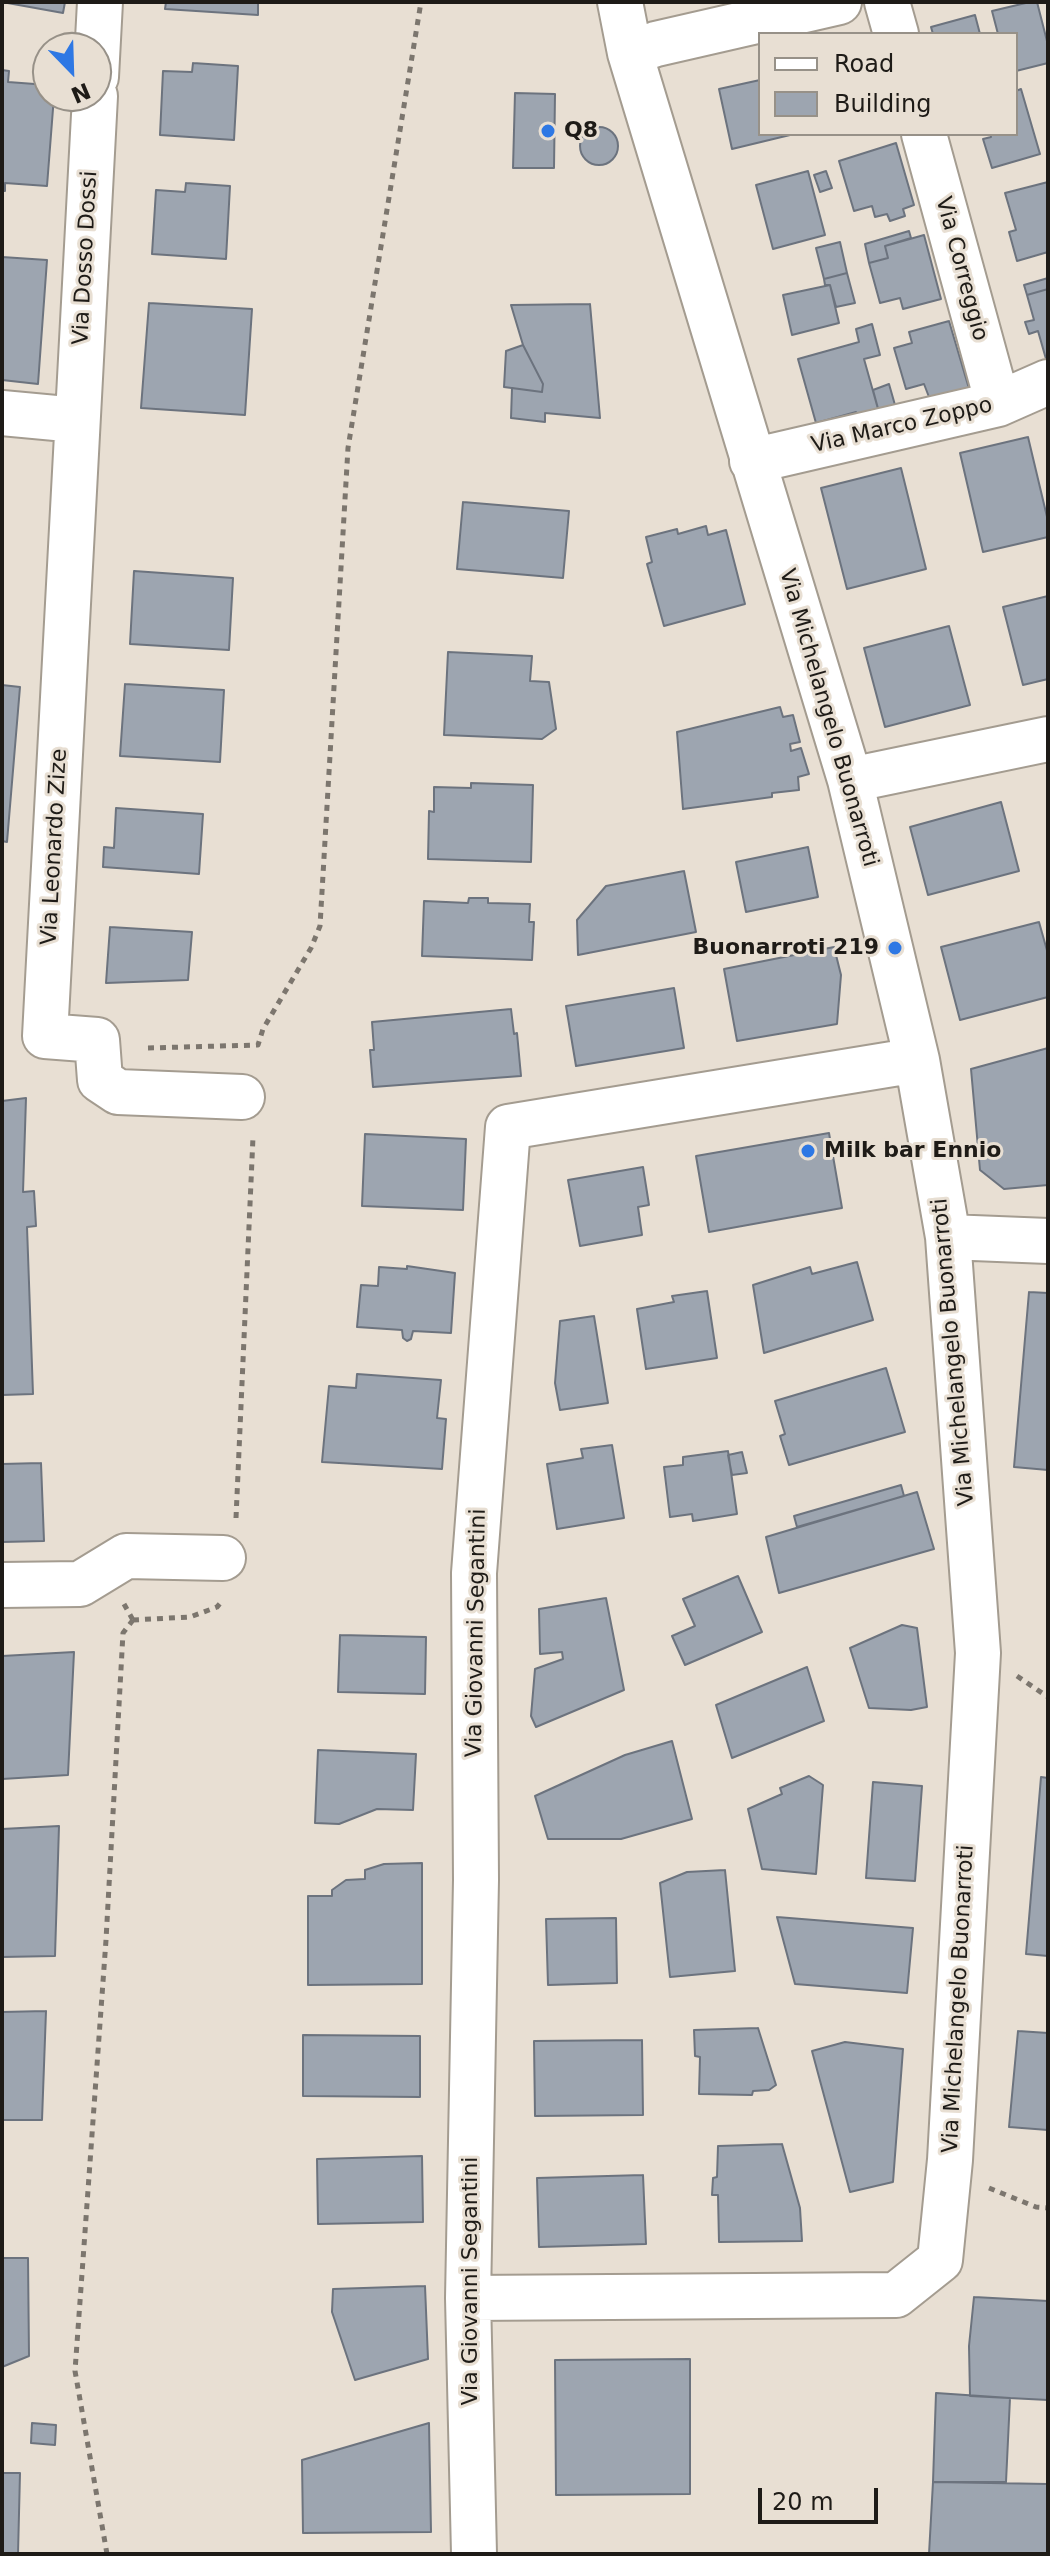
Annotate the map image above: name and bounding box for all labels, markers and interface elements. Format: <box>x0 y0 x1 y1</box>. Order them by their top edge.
north arrow <box>32 32 112 112</box>
legend <box>758 32 1018 136</box>
text: Road <box>834 50 894 78</box>
text: N <box>67 78 94 108</box>
text: Building <box>834 90 931 118</box>
place label: Q8 <box>564 118 598 144</box>
marker: Q8 <box>539 122 557 140</box>
street label: Via Dosso Dossi <box>68 170 104 346</box>
street label: Via Correggio <box>929 194 993 344</box>
street label: Via Marco Zoppo <box>809 392 995 460</box>
street label: Via Michelangelo Buonarroti <box>773 566 883 870</box>
street label: Via Leonardo Zize <box>37 748 73 946</box>
place label: Buonarroti 219 <box>692 935 879 961</box>
marker: Buonarroti 219 <box>886 939 904 957</box>
place label: Milk bar Ennio <box>824 1138 1001 1164</box>
marker: Milk bar Ennio <box>799 1142 817 1160</box>
street label: Via Michelangelo Buonarroti <box>927 1197 981 1507</box>
street label: Via Giovanni Segantini <box>462 1508 492 1758</box>
street label: Via Michelangelo Buonarroti <box>938 1844 980 2154</box>
street label: Via Giovanni Segantini <box>458 2157 484 2405</box>
scale bar <box>762 2472 882 2522</box>
text: 20 m <box>772 2488 834 2516</box>

